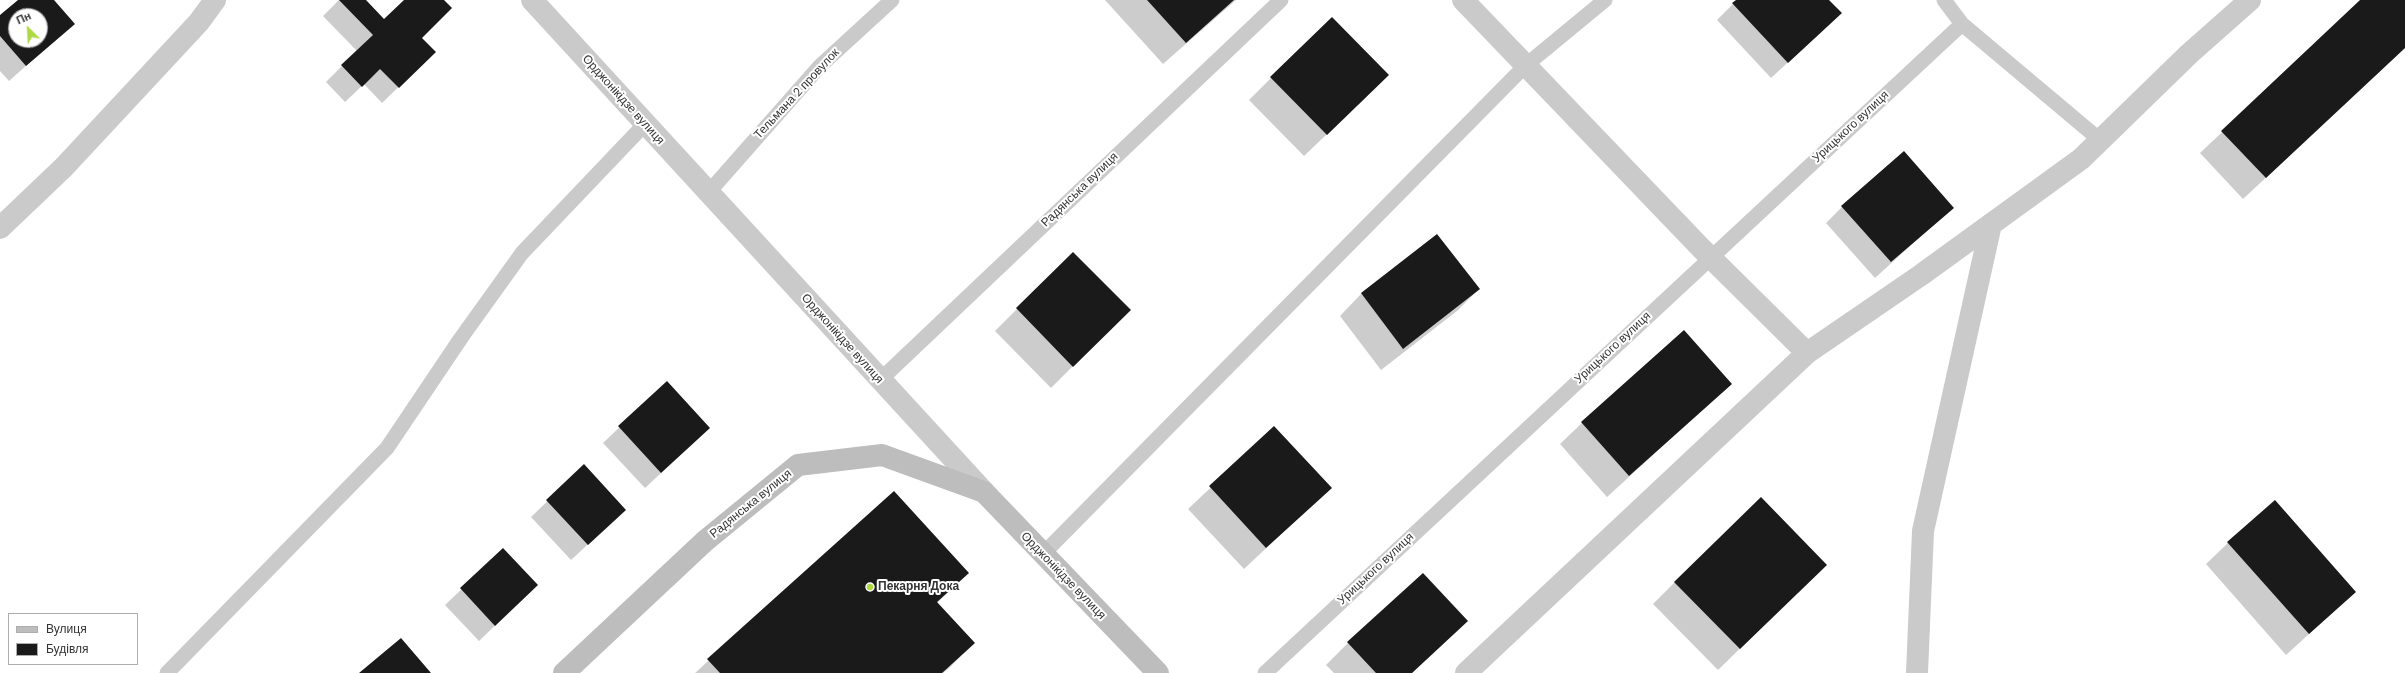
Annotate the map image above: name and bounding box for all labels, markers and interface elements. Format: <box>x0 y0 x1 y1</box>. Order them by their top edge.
north arrow <box>8 8 48 48</box>
text: Пн <box>14 9 33 27</box>
street label: Тельмана 2 провулок <box>751 46 843 142</box>
street label: Орджонікідзе вулиця <box>579 52 667 148</box>
street label: Урицького вулиця <box>1810 88 1892 166</box>
street label: Радянська вулиця <box>1039 150 1121 230</box>
street label: Орджонікідзе вулиця <box>798 291 886 387</box>
street label: Урицького вулиця <box>1572 309 1654 387</box>
street label: Радянська вулиця <box>707 467 795 541</box>
street label: Орджонікідзе вулиця <box>1018 529 1108 623</box>
street label: Урицького вулиця <box>1335 530 1417 608</box>
place label: Пекарня Дока <box>878 580 959 594</box>
marker: Пекарня Дока <box>865 582 875 592</box>
legend <box>8 613 138 665</box>
text: Вулиця <box>46 621 87 637</box>
text: Будівля <box>46 641 88 657</box>

